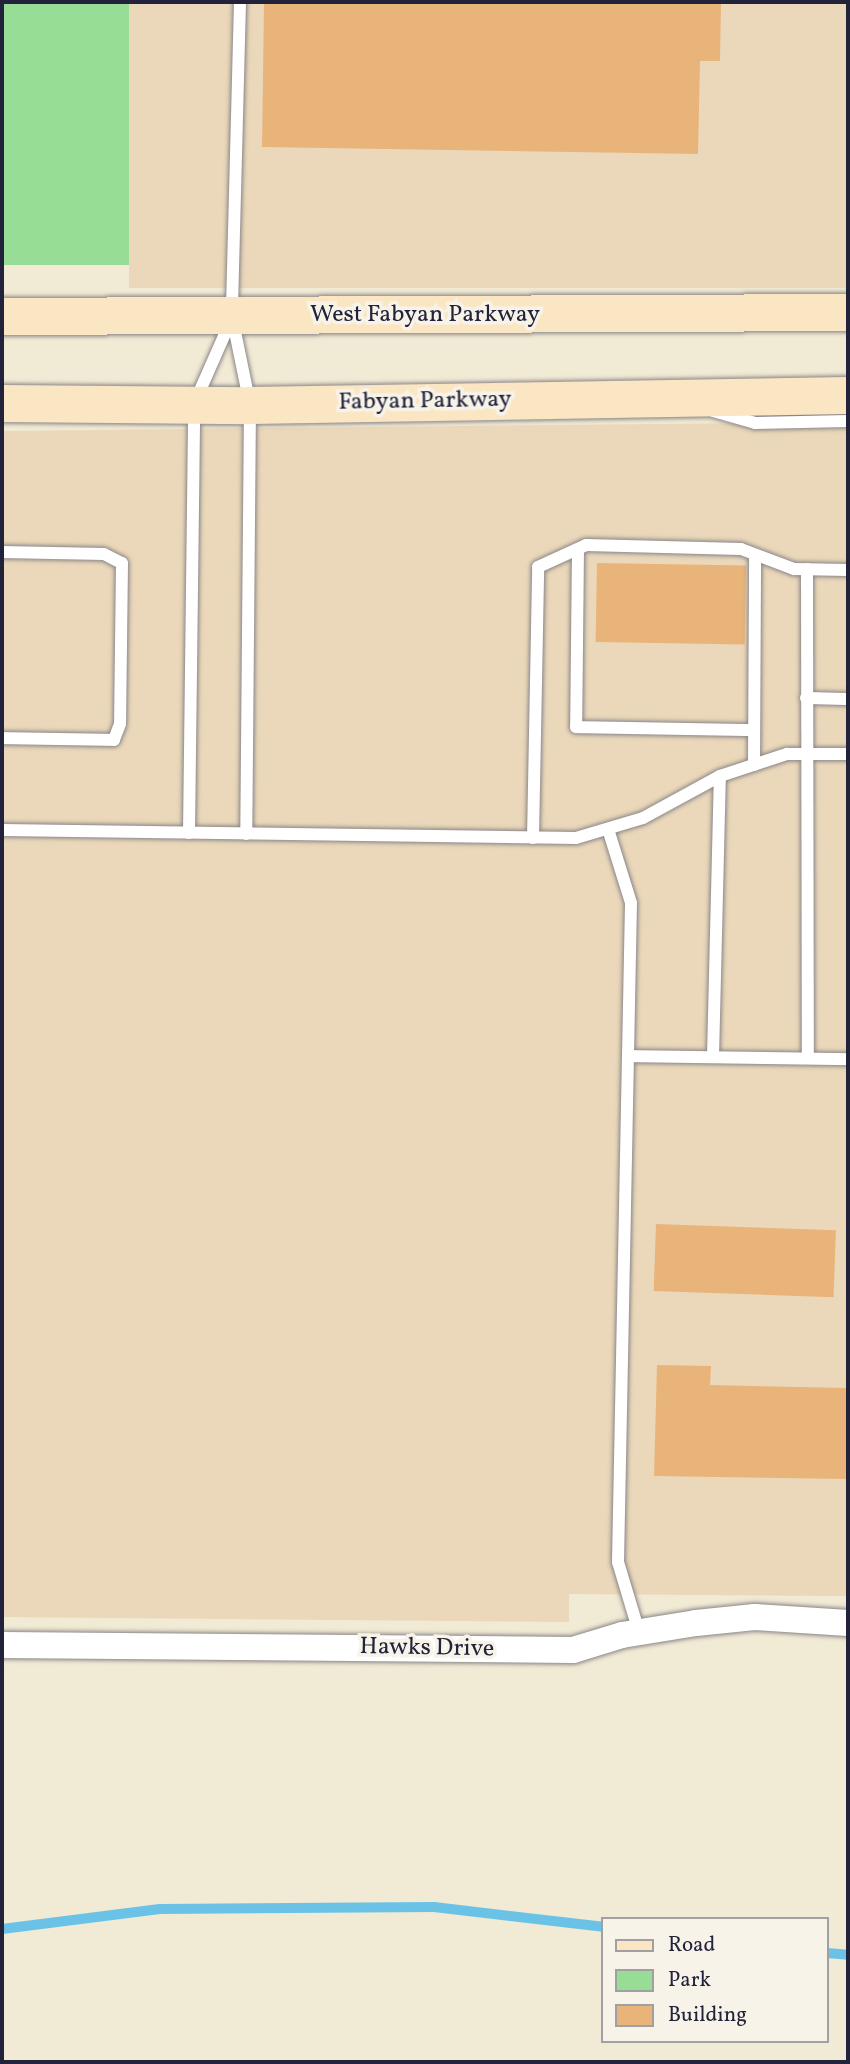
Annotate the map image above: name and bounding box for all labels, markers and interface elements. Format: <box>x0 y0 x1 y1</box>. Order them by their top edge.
street label: West Fabyan Parkway <box>310 302 540 330</box>
street label: Fabyan Parkway <box>338 386 512 418</box>
street label: Hawks Drive <box>359 1633 495 1665</box>
legend <box>602 1917 829 2043</box>
text: Road <box>668 1931 715 1960</box>
text: Park <box>668 1966 711 1995</box>
text: Building <box>668 2001 747 2030</box>

